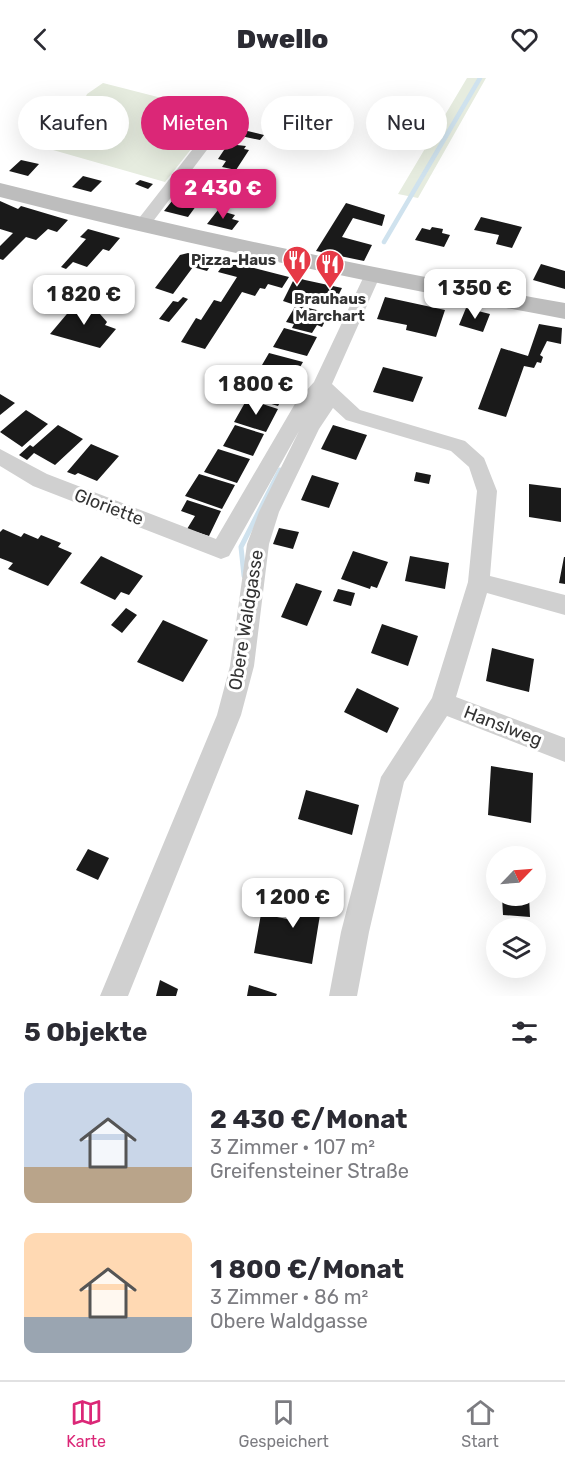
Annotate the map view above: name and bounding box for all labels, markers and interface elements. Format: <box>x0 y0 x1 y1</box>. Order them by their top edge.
icon: back <box>24 23 57 56</box>
text: Dwello <box>236 23 329 55</box>
icon: heart <box>508 23 541 56</box>
chip: Kaufen <box>18 96 129 150</box>
chip: Mieten <box>141 96 249 150</box>
chip: Filter <box>261 96 354 150</box>
chip: Neu <box>366 96 447 150</box>
pin: 2 430 € <box>168 169 278 220</box>
text: 2 430 € <box>184 176 262 200</box>
restaurant icon: Pizza-Haus <box>281 244 313 286</box>
restaurant icon: Brauhaus Marchart <box>314 248 346 290</box>
place label: Pizza-Haus <box>191 251 276 269</box>
pin: 1 350 € <box>420 269 530 320</box>
pin: 1 820 € <box>29 275 139 326</box>
text: 1 350 € <box>438 276 512 300</box>
text: 1 820 € <box>47 282 121 306</box>
place label: Brauhaus Marchart <box>294 290 366 325</box>
pin: 1 800 € <box>201 365 311 416</box>
text: 1 800 € <box>219 372 293 396</box>
street label: Gloriette <box>71 484 147 530</box>
street label: Obere Waldgasse <box>224 548 268 692</box>
street label: Hanslweg <box>461 701 545 751</box>
north arrow <box>486 846 546 906</box>
map controls <box>486 846 546 978</box>
pin: 1 200 € <box>238 878 348 929</box>
text: 1 200 € <box>256 885 330 909</box>
button: layers <box>486 918 546 978</box>
icon: filters <box>508 1016 541 1049</box>
text: 5 Objekte <box>24 1017 147 1048</box>
text: 2 430 €/Monat <box>210 1104 408 1135</box>
icon: home <box>72 1107 144 1179</box>
text: 3 Zimmer · 107 m² <box>210 1135 375 1159</box>
text: Greifensteiner Straße <box>210 1159 409 1183</box>
text: 1 800 €/Monat <box>210 1254 404 1285</box>
icon: home <box>72 1257 144 1329</box>
text: 3 Zimmer · 86 m² <box>210 1285 368 1309</box>
text: Obere Waldgasse <box>210 1309 368 1333</box>
tab: Karte <box>66 1396 106 1451</box>
tab: Gespeichert <box>238 1396 329 1451</box>
tab: Start <box>461 1396 499 1451</box>

